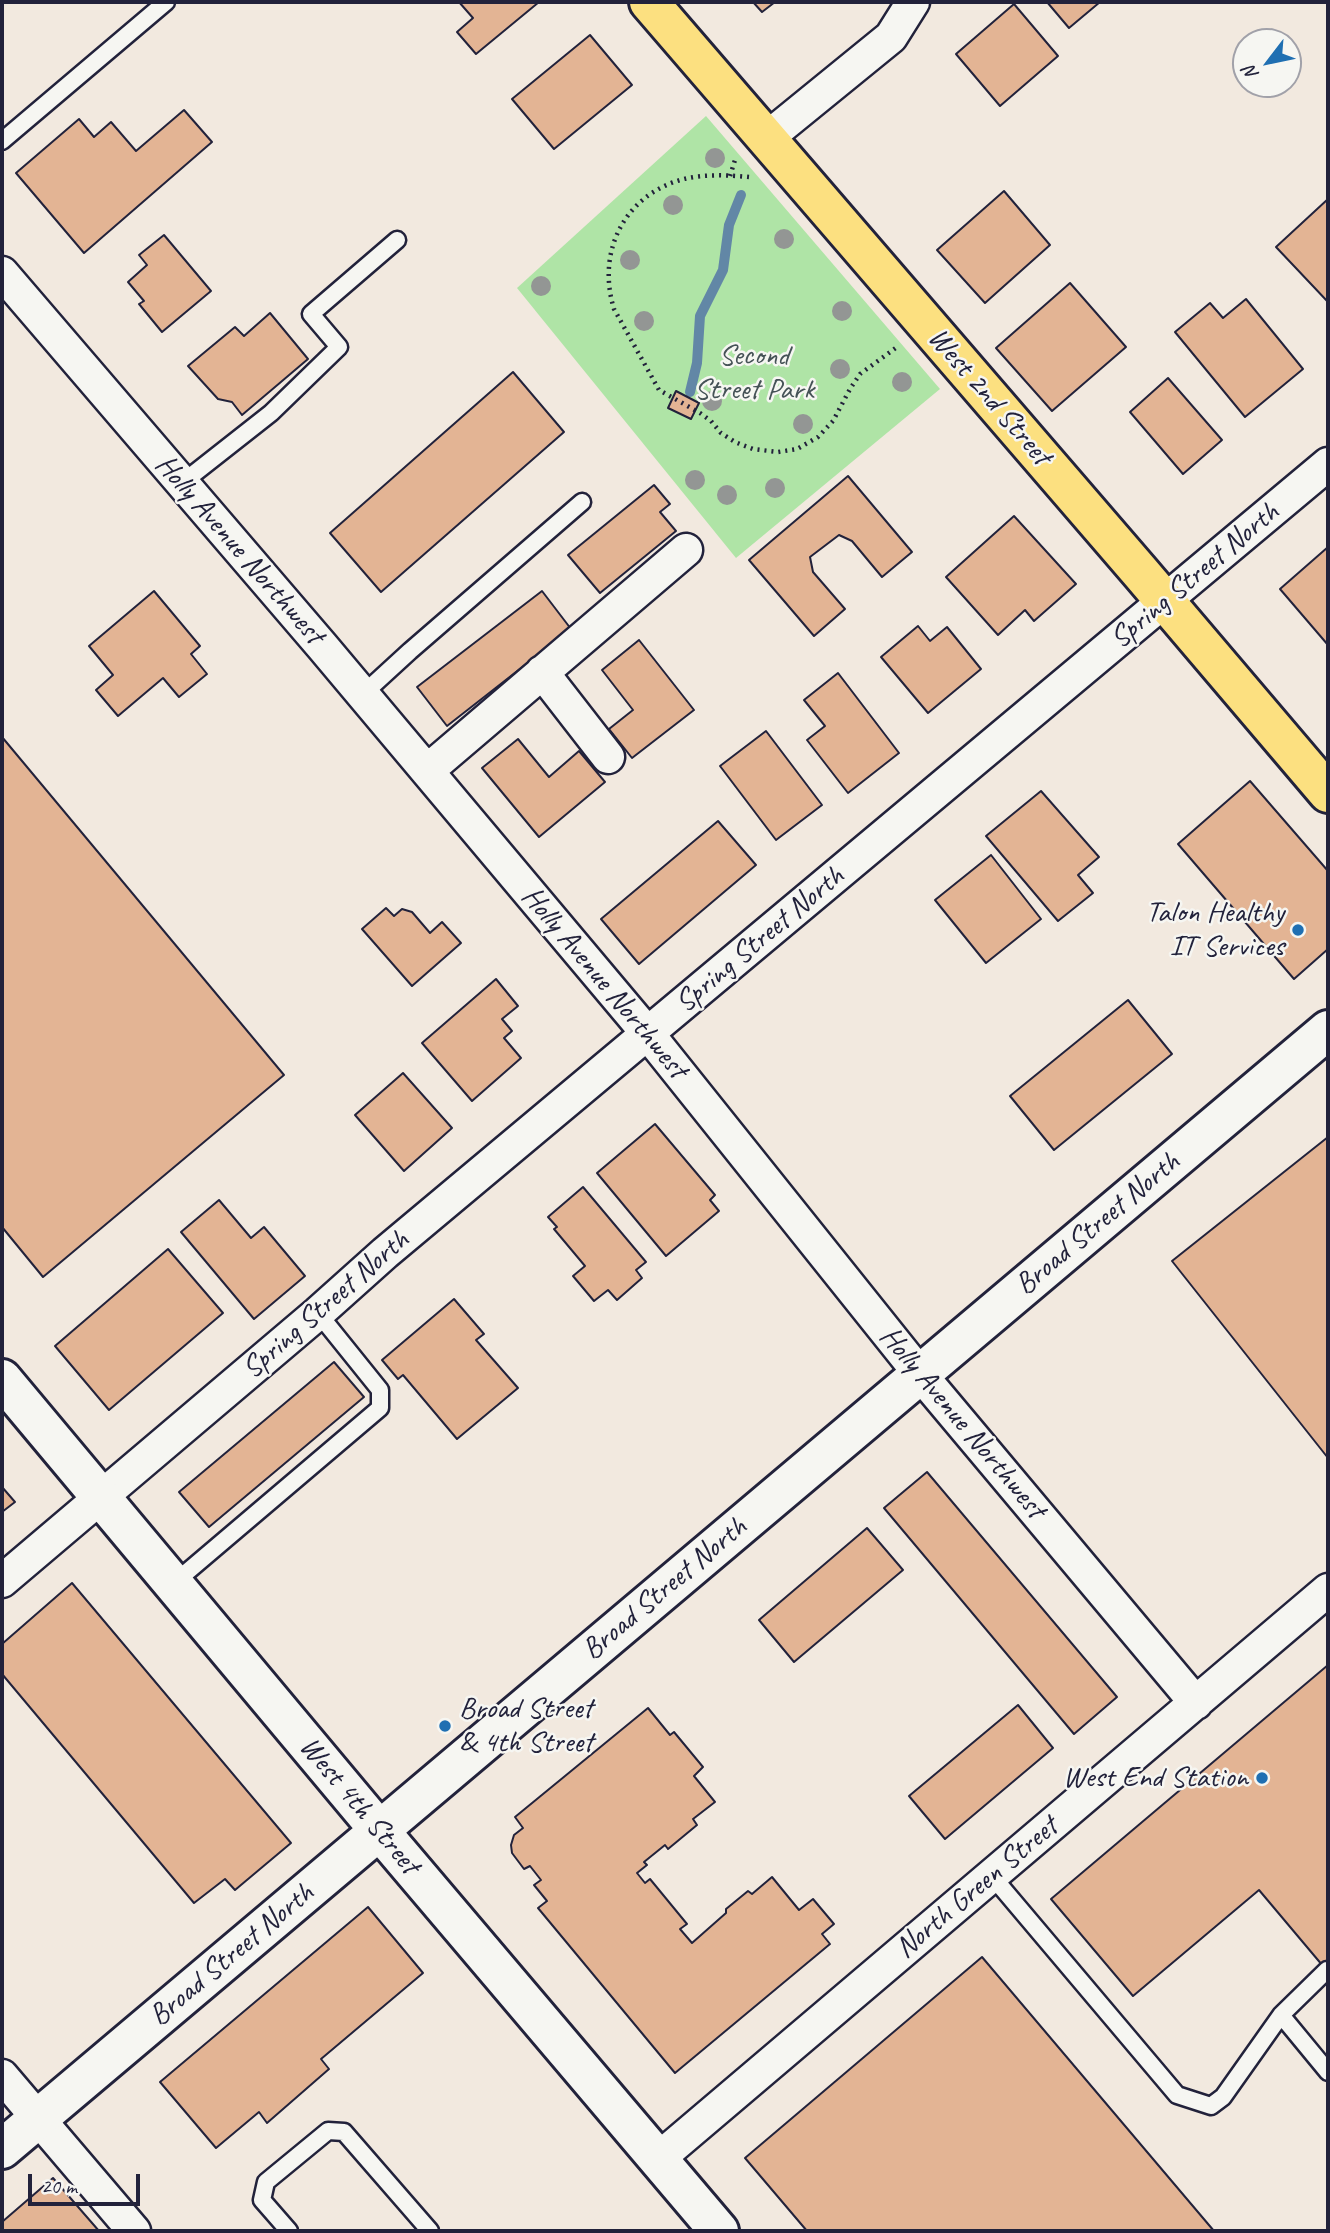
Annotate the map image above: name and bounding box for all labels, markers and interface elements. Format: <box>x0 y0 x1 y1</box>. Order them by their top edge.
north arrow <box>1232 28 1302 98</box>
text: N <box>1238 62 1264 84</box>
street label: West 2nd Street <box>919 321 1059 473</box>
park label: Second Street Park <box>694 338 814 408</box>
street label: Holly Avenue Northwest <box>147 448 331 652</box>
street label: Spring Street North <box>1103 495 1287 657</box>
street label: Spring Street North <box>668 859 852 1021</box>
street label: Holly Avenue Northwest <box>513 880 695 1086</box>
place label: Talon Healthy IT Services <box>1146 895 1284 965</box>
marker: Talon Healthy IT Services <box>1290 922 1306 938</box>
street label: Broad Street North <box>1008 1145 1188 1303</box>
street label: Spring Street North <box>235 1223 417 1387</box>
street label: Holly Avenue Northwest <box>871 1320 1053 1526</box>
street label: Broad Street North <box>575 1510 755 1668</box>
place label: Broad Street & 4th Street <box>459 1691 593 1762</box>
marker: Broad Street & 4th Street <box>437 1718 453 1734</box>
street label: West 4th Street <box>291 1730 427 1882</box>
place label: West End Station <box>1063 1760 1248 1796</box>
marker: West End Station <box>1254 1770 1270 1786</box>
street label: North Green Street <box>888 1810 1066 1966</box>
street label: Broad Street North <box>142 1876 322 2034</box>
scale bar <box>32 2160 144 2204</box>
text: 20 m <box>41 2173 77 2199</box>

